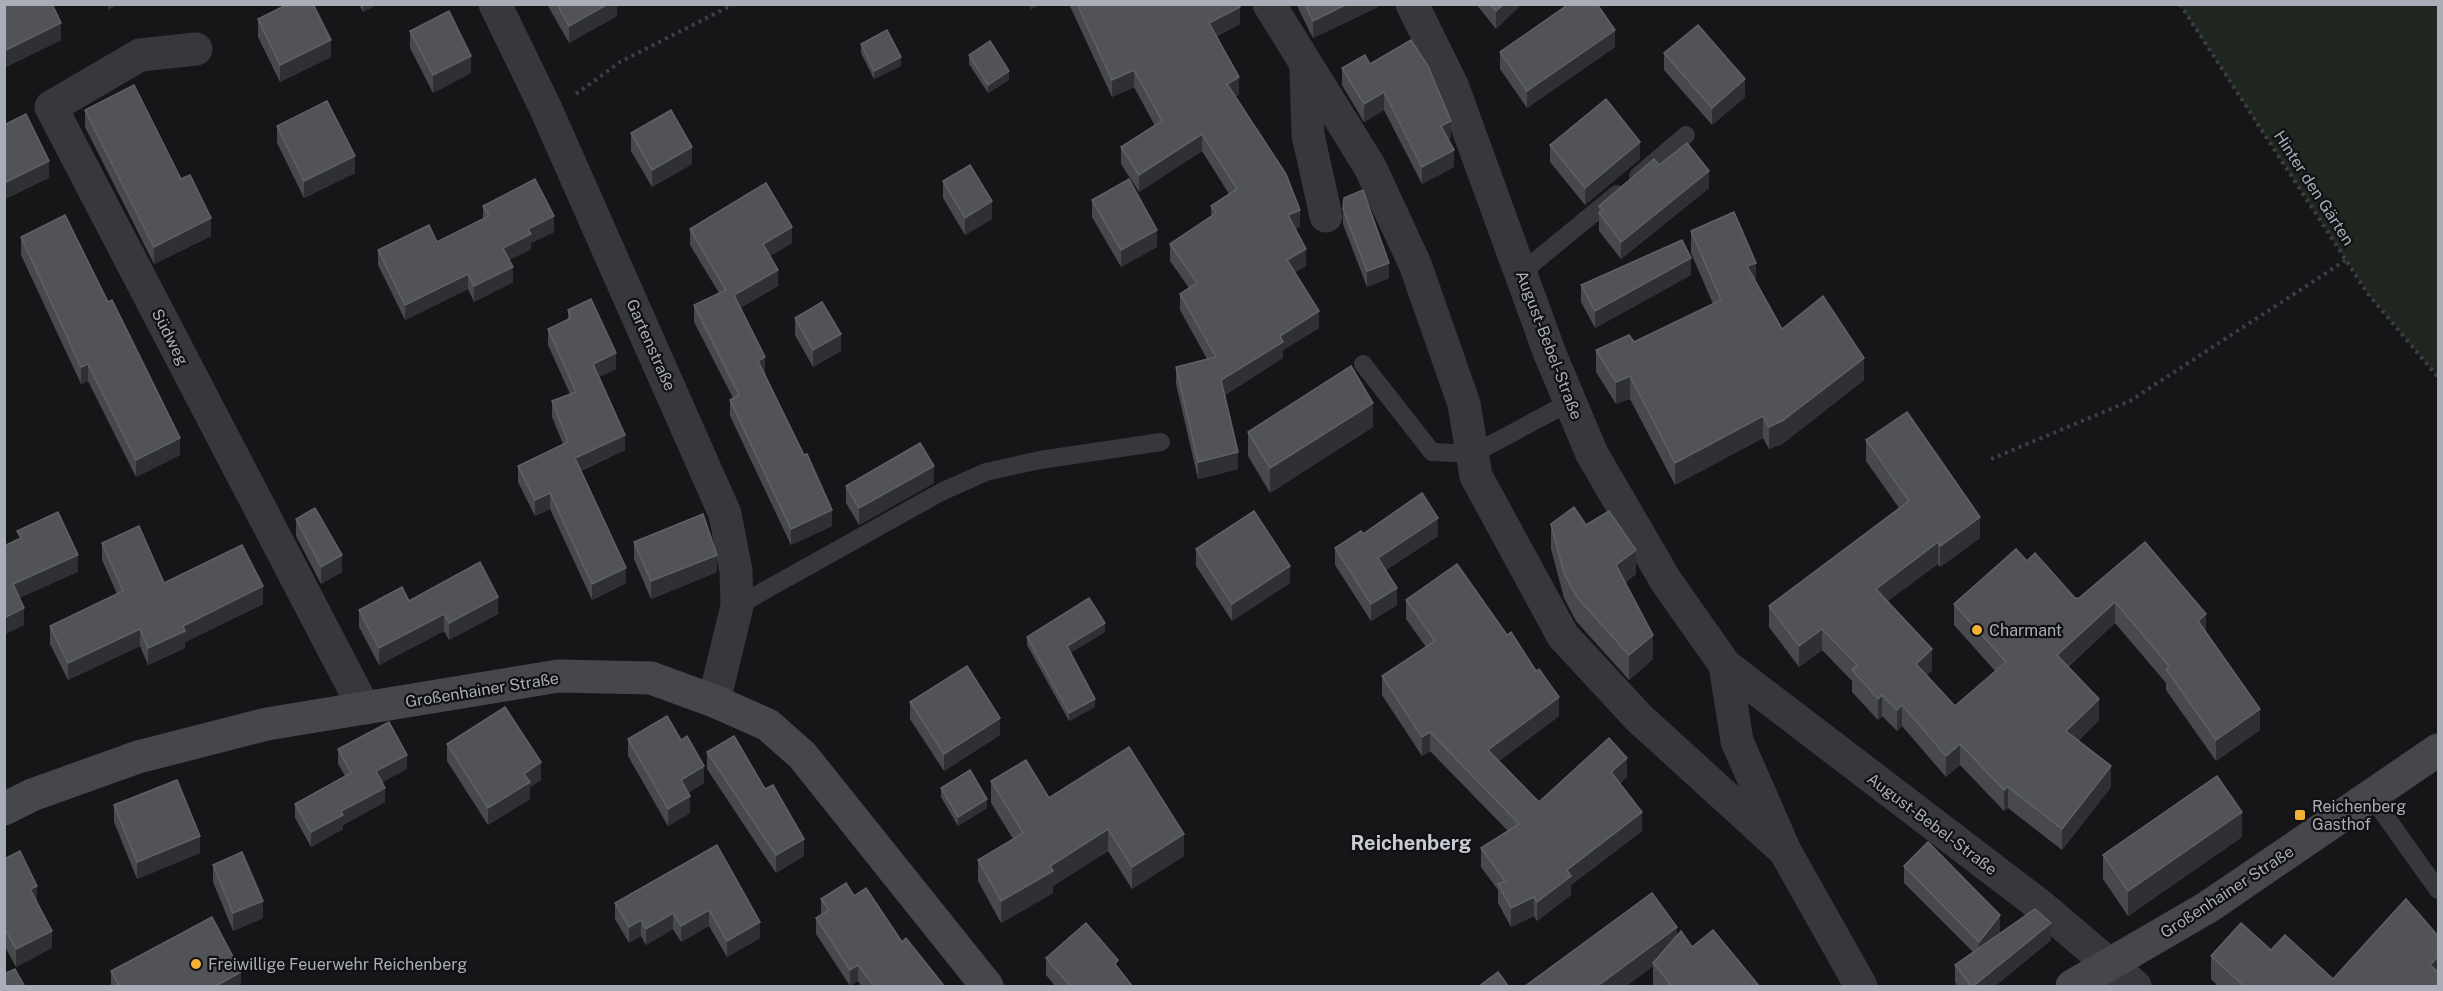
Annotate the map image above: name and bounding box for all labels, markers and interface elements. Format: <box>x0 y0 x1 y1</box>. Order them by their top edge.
street label: Hinter den Gärten <box>2270 127 2358 249</box>
street label: August-Bebel-Straße <box>1512 268 1586 422</box>
street label: Gartenstraße <box>622 296 680 394</box>
street label: Südweg <box>148 306 192 368</box>
place label: Charmant <box>1989 621 2062 640</box>
marker: Charmant <box>1970 623 1984 637</box>
street label: Großenhainer Straße <box>404 668 560 712</box>
street label: August-Bebel-Straße <box>1863 769 2001 879</box>
place label: Reichenberg Gasthof <box>2312 797 2406 834</box>
marker: Reichenberg Gasthof <box>2293 808 2307 822</box>
district label: Reichenberg <box>1351 831 1472 855</box>
street label: Großenhainer Straße <box>2157 842 2297 942</box>
place label: Freiwillige Feuerwehr Reichenberg <box>208 955 467 974</box>
marker: Freiwillige Feuerwehr Reichenberg <box>189 957 203 971</box>

